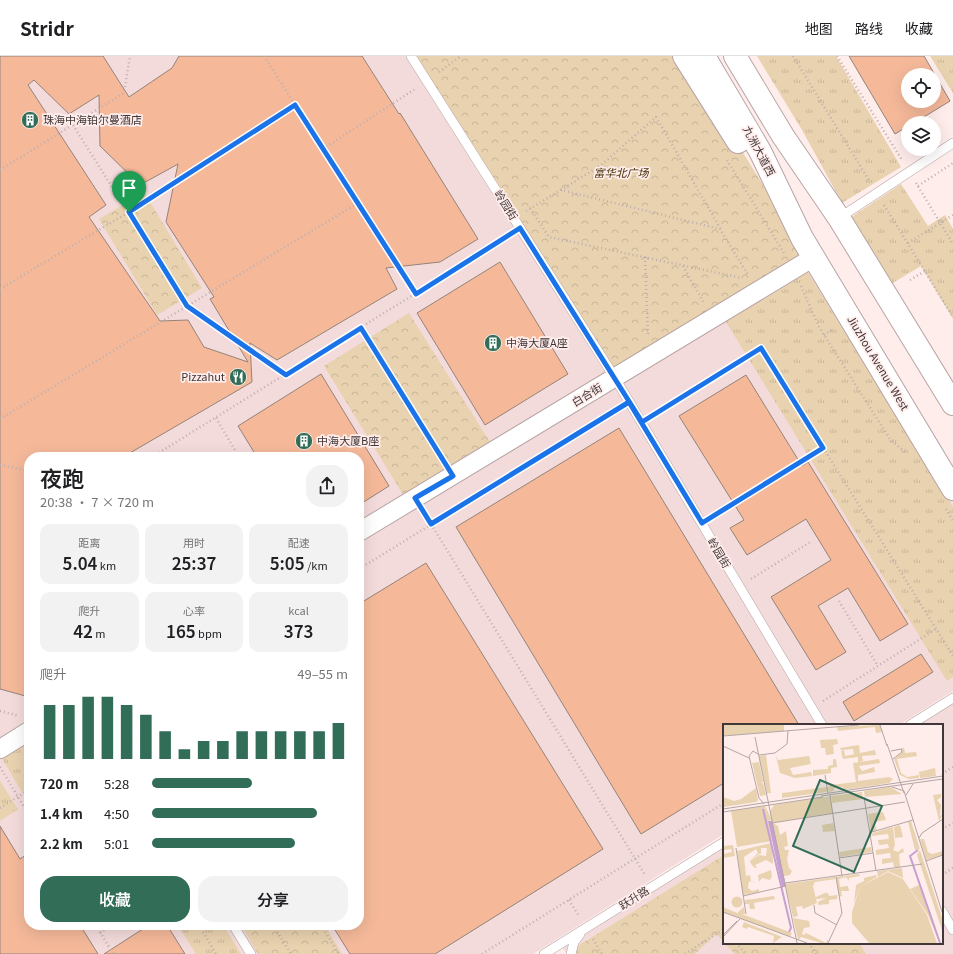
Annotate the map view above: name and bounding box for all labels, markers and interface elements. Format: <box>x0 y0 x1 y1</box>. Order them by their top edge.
text: Stridr <box>20 14 74 41</box>
text: 地图 <box>805 18 833 38</box>
text: 路线 <box>855 18 883 38</box>
text: 收藏 <box>905 18 933 38</box>
map controls <box>901 68 941 156</box>
button: locate <box>901 68 941 108</box>
building icon: 珠海中海铂尔曼酒店 <box>20 110 40 130</box>
place label: 珠海中海铂尔曼酒店 <box>43 111 142 127</box>
button: layers <box>901 116 941 156</box>
street label: 九洲大道西 <box>740 122 780 179</box>
park label: 富华北广场 <box>594 164 649 180</box>
pin <box>112 171 146 212</box>
icon: arrive <box>118 177 140 199</box>
street label: 岭园街 <box>491 186 522 223</box>
street label: Jiuzhou Avenue West <box>844 312 914 413</box>
building icon: 中海大厦A座 <box>483 333 503 353</box>
place label: 中海大厦A座 <box>506 334 568 350</box>
restaurant icon: Pizzahut <box>228 367 248 387</box>
place label: Pizzahut <box>181 368 225 384</box>
street label: 白合街 <box>568 379 605 409</box>
building icon: 中海大厦B座 <box>294 431 314 451</box>
place label: 中海大厦B座 <box>317 432 379 448</box>
text: 夜跑 <box>40 461 84 493</box>
button: share <box>306 465 348 507</box>
text: 20:38 · 7 × 720 m <box>40 492 154 511</box>
text: 距离 <box>78 534 100 550</box>
text: 用时 <box>183 534 205 550</box>
text: 配速 <box>288 534 310 550</box>
street label: 岭园街 <box>705 534 735 571</box>
text: 5.04 <box>63 550 97 575</box>
text: 25:37 <box>172 550 216 575</box>
text: 5:05 <box>270 550 305 575</box>
text: km <box>97 557 116 573</box>
text: /km <box>305 557 328 573</box>
text: 爬升 <box>78 602 100 618</box>
text: 心率 <box>183 602 205 618</box>
text: kcal <box>288 602 309 618</box>
text: 42 <box>73 618 93 643</box>
text: 165 <box>166 618 196 643</box>
text: 373 <box>284 618 313 643</box>
text: m <box>93 625 106 641</box>
text: bpm <box>196 625 222 641</box>
text: 爬升 <box>40 664 66 683</box>
text: 49–55 m <box>297 664 348 683</box>
inset map <box>723 724 943 944</box>
text: 720 m <box>40 774 79 793</box>
text: 5:28 <box>104 774 129 793</box>
text: 1.4 km <box>40 804 83 823</box>
text: 4:50 <box>104 804 129 823</box>
text: 2.2 km <box>40 834 83 853</box>
text: 5:01 <box>104 834 129 853</box>
button: 收藏 <box>40 876 190 922</box>
button: 分享 <box>198 876 348 922</box>
street label: 跃升路 <box>615 882 652 913</box>

